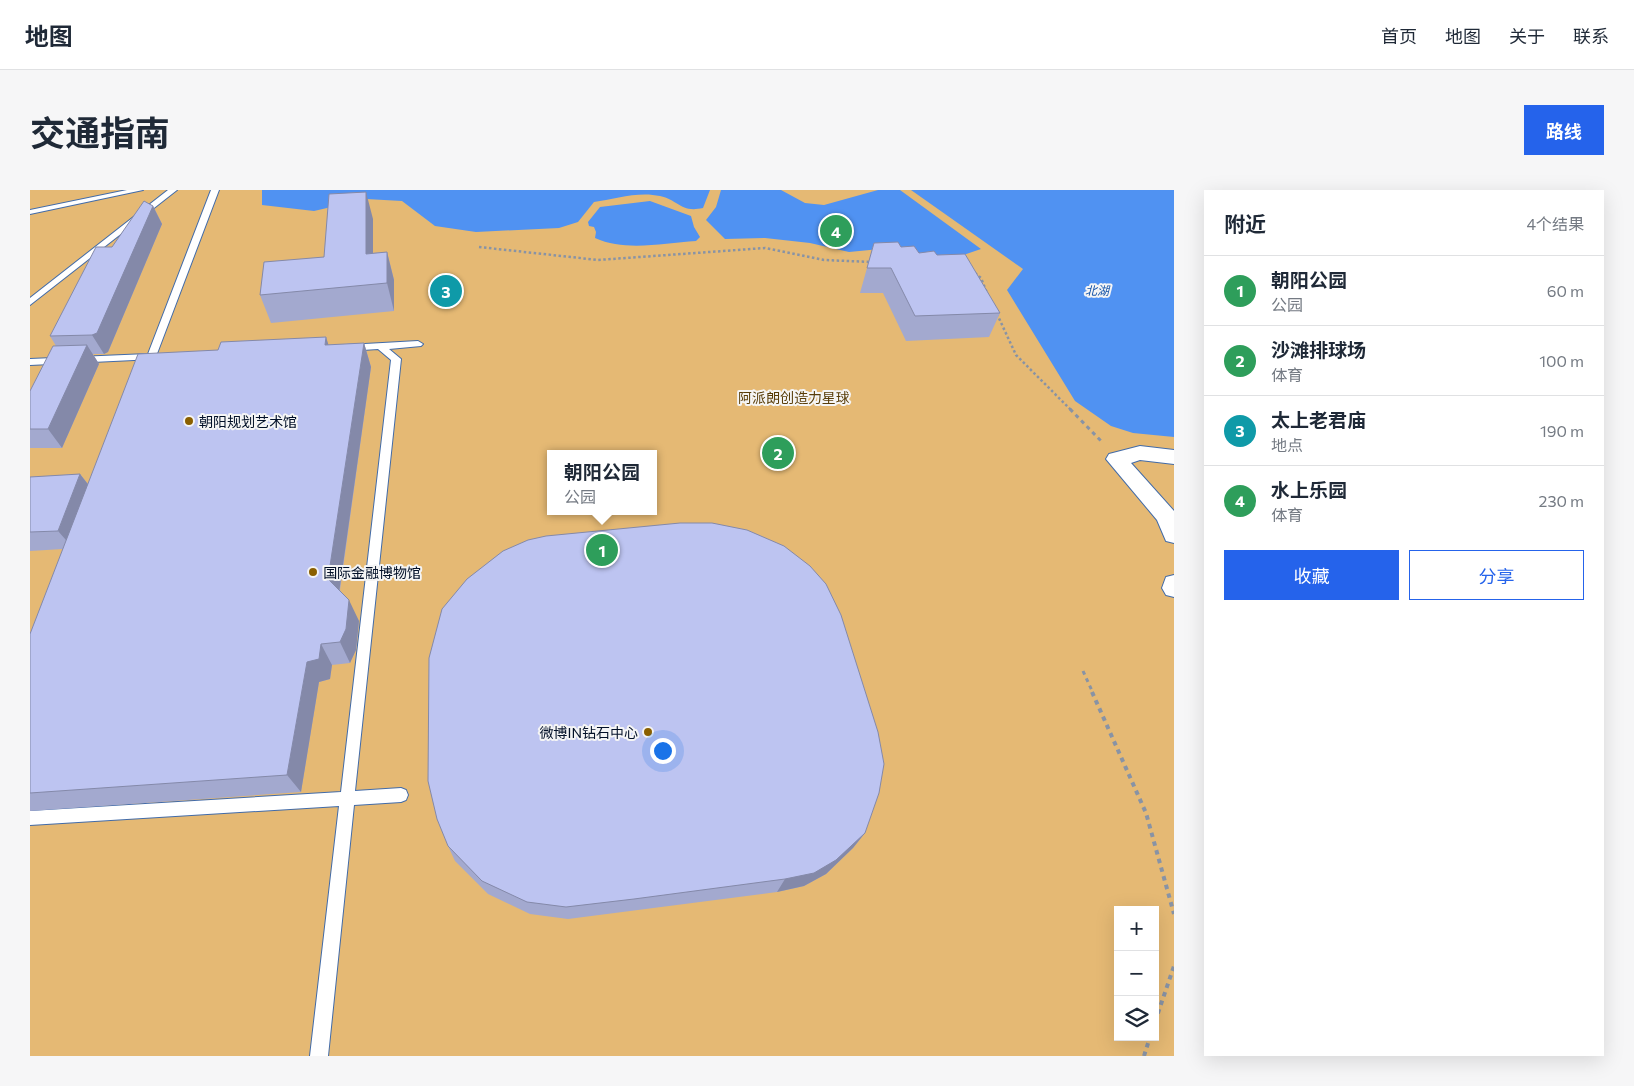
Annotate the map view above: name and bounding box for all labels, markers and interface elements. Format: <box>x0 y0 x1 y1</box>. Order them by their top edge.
text: 地图 <box>25 21 73 50</box>
text: 首页 <box>1381 25 1417 47</box>
text: 地图 <box>1445 25 1481 47</box>
text: 关于 <box>1509 25 1545 47</box>
text: 联系 <box>1573 25 1609 47</box>
button: 路线 <box>1524 105 1604 155</box>
text: 交通指南 <box>30 110 170 153</box>
text: 附近 <box>1224 211 1266 236</box>
pin: 4 <box>820 212 852 250</box>
text: 4个结果 <box>1526 214 1584 233</box>
text: 朝阳公园 <box>1271 268 1347 291</box>
pin: 3 <box>430 272 462 310</box>
text: 1 <box>1236 281 1244 300</box>
text: 60 m <box>1547 281 1584 300</box>
water label: 北湖 <box>1085 283 1111 297</box>
text: 公园 <box>1271 295 1303 314</box>
text: 沙滩排球场 <box>1271 338 1366 361</box>
text: 2 <box>1235 351 1245 370</box>
text: 100 m <box>1539 351 1584 370</box>
text: 体育 <box>1271 365 1303 384</box>
park label: 阿派朗创造力星球 <box>738 389 850 406</box>
text: 太上老君庙 <box>1271 408 1366 431</box>
place label: 朝阳规划艺术馆 <box>199 413 297 430</box>
marker: 朝阳规划艺术馆 <box>183 415 195 427</box>
text: 3 <box>1235 421 1245 440</box>
text: 190 m <box>1540 421 1584 440</box>
pin: 2 <box>762 434 794 472</box>
text: 地点 <box>1271 435 1303 454</box>
popup <box>547 450 657 515</box>
text: 朝阳公园 <box>564 460 640 483</box>
text: 水上乐园 <box>1271 478 1347 501</box>
text: 公园 <box>564 487 596 506</box>
text: 4 <box>1235 491 1245 510</box>
text: 230 m <box>1539 491 1584 510</box>
text: 体育 <box>1271 505 1303 524</box>
pin: 1 <box>586 531 618 569</box>
button: 收藏 <box>1224 550 1399 600</box>
button: 分享 <box>1409 550 1584 600</box>
place label: 国际金融博物馆 <box>323 564 421 581</box>
marker: 国际金融博物馆 <box>307 566 319 578</box>
place label: 微博IN钻石中心 <box>540 724 638 741</box>
marker: 微博IN钻石中心 <box>642 726 654 738</box>
your location <box>650 738 676 764</box>
map controls <box>1114 906 1159 1041</box>
button: + <box>1114 906 1159 951</box>
button: − <box>1114 951 1159 996</box>
button: layers <box>1114 996 1159 1041</box>

